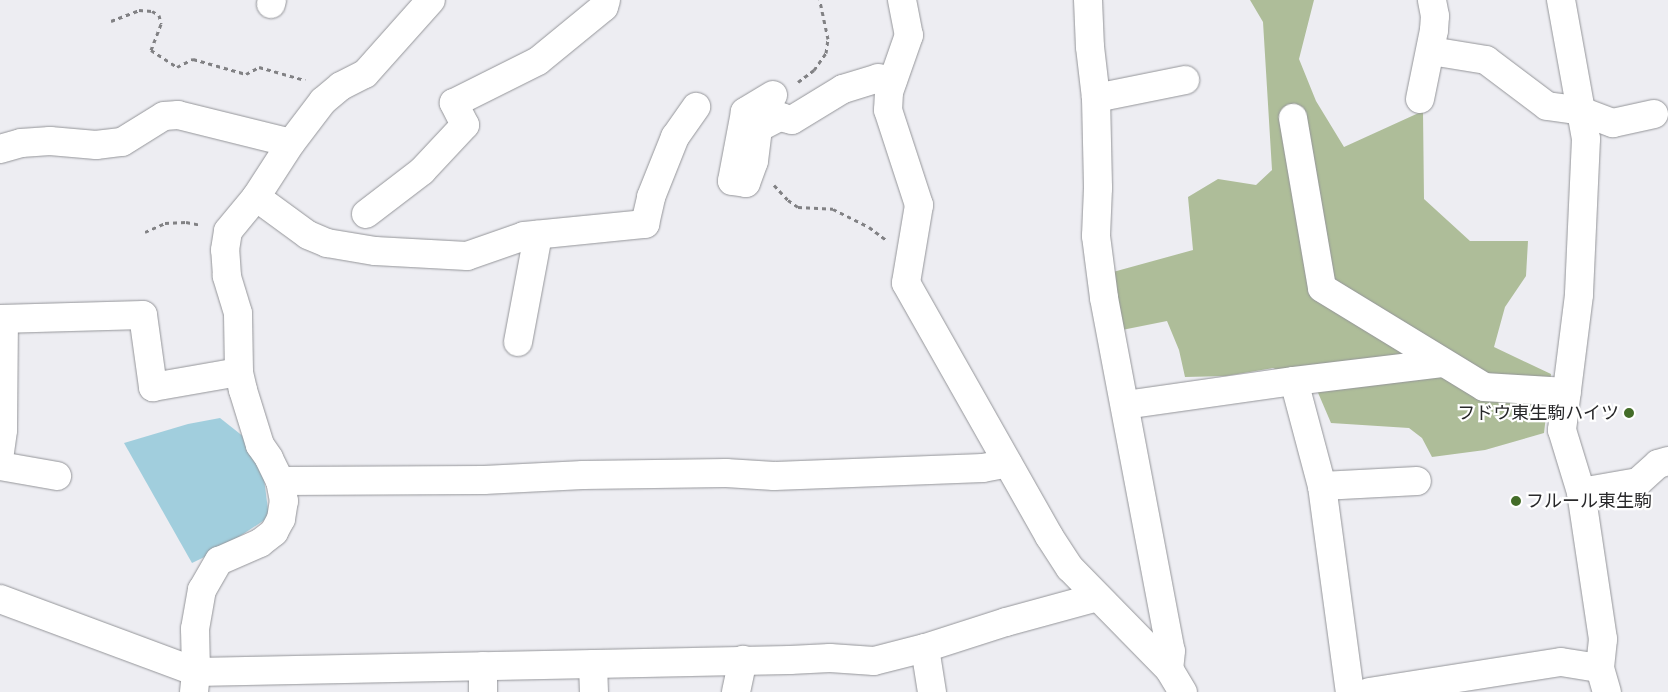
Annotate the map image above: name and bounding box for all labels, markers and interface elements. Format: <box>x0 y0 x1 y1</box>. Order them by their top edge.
place label: フドウ東生駒ハイツ <box>1457 402 1619 424</box>
marker: フドウ東生駒ハイツ <box>1623 407 1635 419</box>
place label: フルール東生駒 <box>1526 490 1652 512</box>
marker: フルール東生駒 <box>1510 495 1522 507</box>

